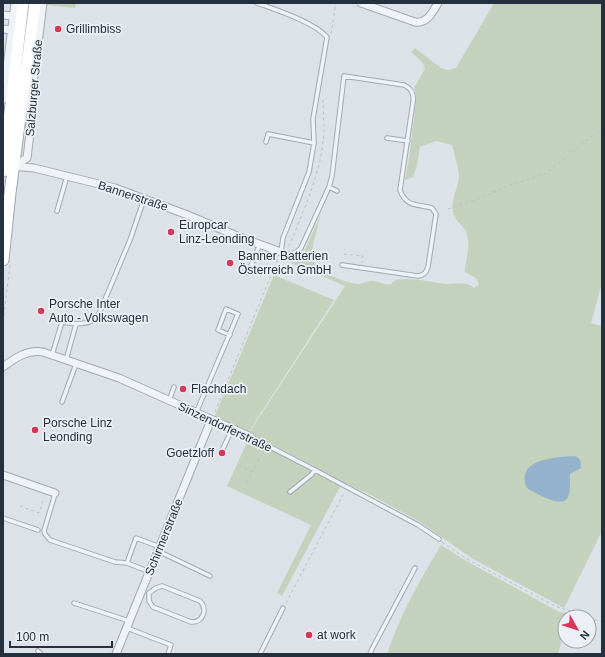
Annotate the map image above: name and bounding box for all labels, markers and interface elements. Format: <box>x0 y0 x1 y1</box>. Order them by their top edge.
place label: Grillimbiss <box>66 22 121 36</box>
marker: Grillimbiss <box>53 24 63 34</box>
street label: Salzburger Straße <box>23 39 45 137</box>
street label: Bannerstraße <box>96 178 170 214</box>
place label: Europcar Linz-Leonding <box>179 218 254 246</box>
marker: Europcar Linz-Leonding <box>166 227 176 237</box>
place label: Banner Batterien Österreich GmbH <box>238 249 331 277</box>
marker: Banner Batterien Österreich GmbH <box>225 258 235 268</box>
place label: Porsche Inter Auto - Volkswagen <box>49 297 148 325</box>
marker: Porsche Inter Auto - Volkswagen <box>36 306 46 316</box>
place label: Flachdach <box>191 382 246 396</box>
marker: Flachdach <box>178 384 188 394</box>
street label: Sinzendorferstraße <box>176 399 274 455</box>
place label: Porsche Linz Leonding <box>43 416 112 444</box>
marker: Porsche Linz Leonding <box>30 425 40 435</box>
place label: Goetzloff <box>166 446 215 460</box>
marker: Goetzloff <box>217 448 227 458</box>
street label: Schirmerstraße <box>142 496 186 578</box>
north arrow <box>557 609 597 649</box>
scale bar <box>10 623 112 649</box>
place label: at work <box>317 628 357 642</box>
text: N <box>578 628 592 642</box>
text: 100 m <box>16 630 49 644</box>
marker: at work <box>304 630 314 640</box>

